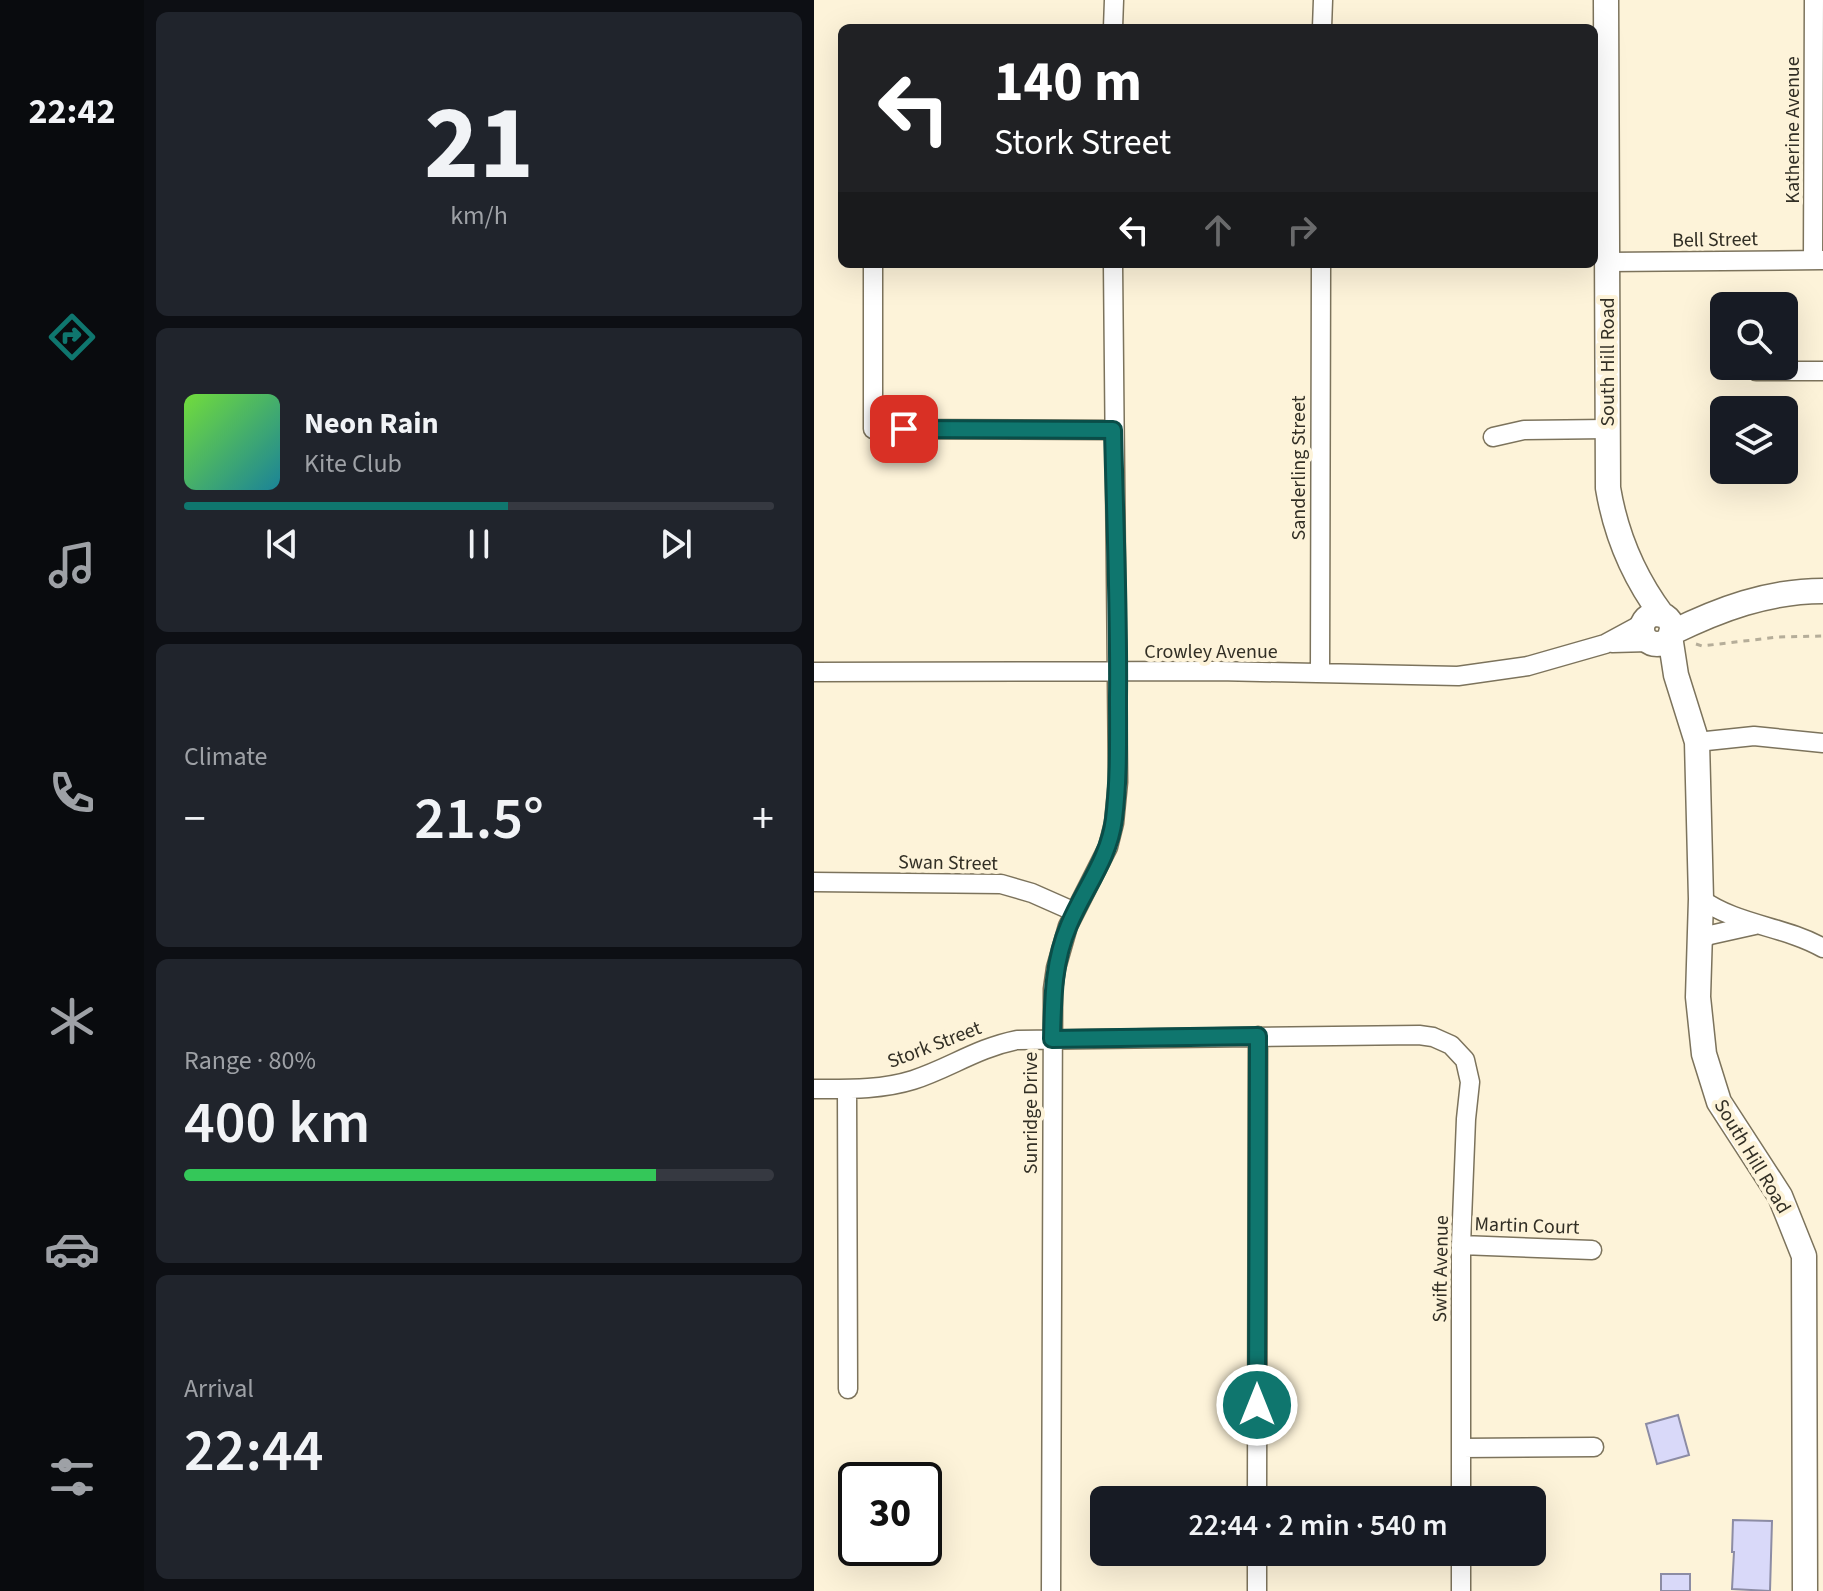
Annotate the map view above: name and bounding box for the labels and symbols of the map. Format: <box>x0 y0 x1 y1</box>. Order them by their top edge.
street label: Katherine Avenue <box>1779 56 1807 204</box>
street label: Bell Street <box>1672 225 1758 255</box>
street label: South Hill Road <box>1594 297 1622 427</box>
pin <box>870 395 938 463</box>
street label: Sanderling Street <box>1285 395 1313 540</box>
street label: Crowley Avenue <box>1144 638 1278 666</box>
street label: Swan Street <box>898 848 998 878</box>
street label: Stork Street <box>883 1014 986 1076</box>
street label: Sunridge Drive <box>1017 1052 1045 1174</box>
street label: South Hill Road <box>1707 1094 1797 1219</box>
street label: Martin Court <box>1474 1210 1580 1242</box>
street label: Swift Avenue <box>1426 1215 1456 1323</box>
position arrow <box>1215 1363 1299 1447</box>
speed limit sign: 30 <box>838 1462 942 1566</box>

